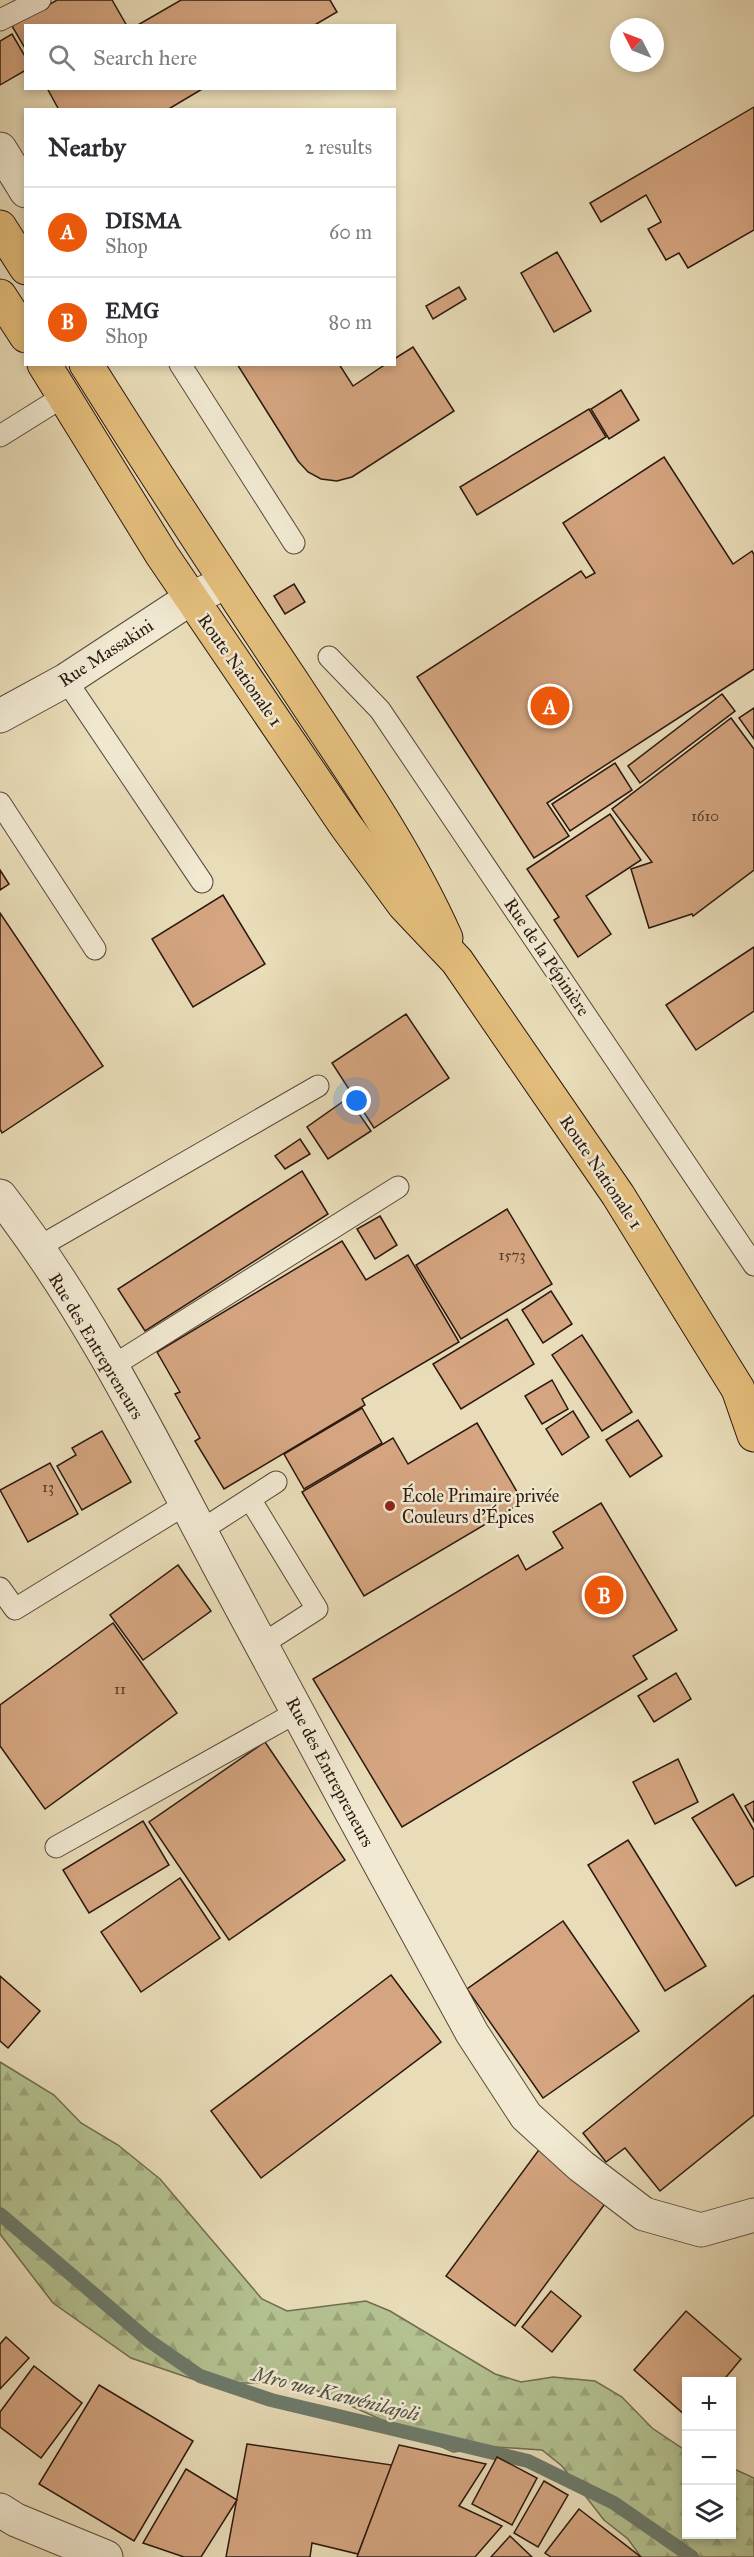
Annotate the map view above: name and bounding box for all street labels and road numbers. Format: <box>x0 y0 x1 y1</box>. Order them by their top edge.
street label: Route Nationale 1 <box>193 609 287 731</box>
street label: Rue Massakini <box>55 614 157 692</box>
street label: Rue de la Pépinière <box>499 894 595 1020</box>
street label: Route Nationale 1 <box>555 1111 647 1233</box>
street label: Rue des Entrepreneurs <box>44 1269 148 1423</box>
street label: Rue des Entrepreneurs <box>281 1693 379 1851</box>

